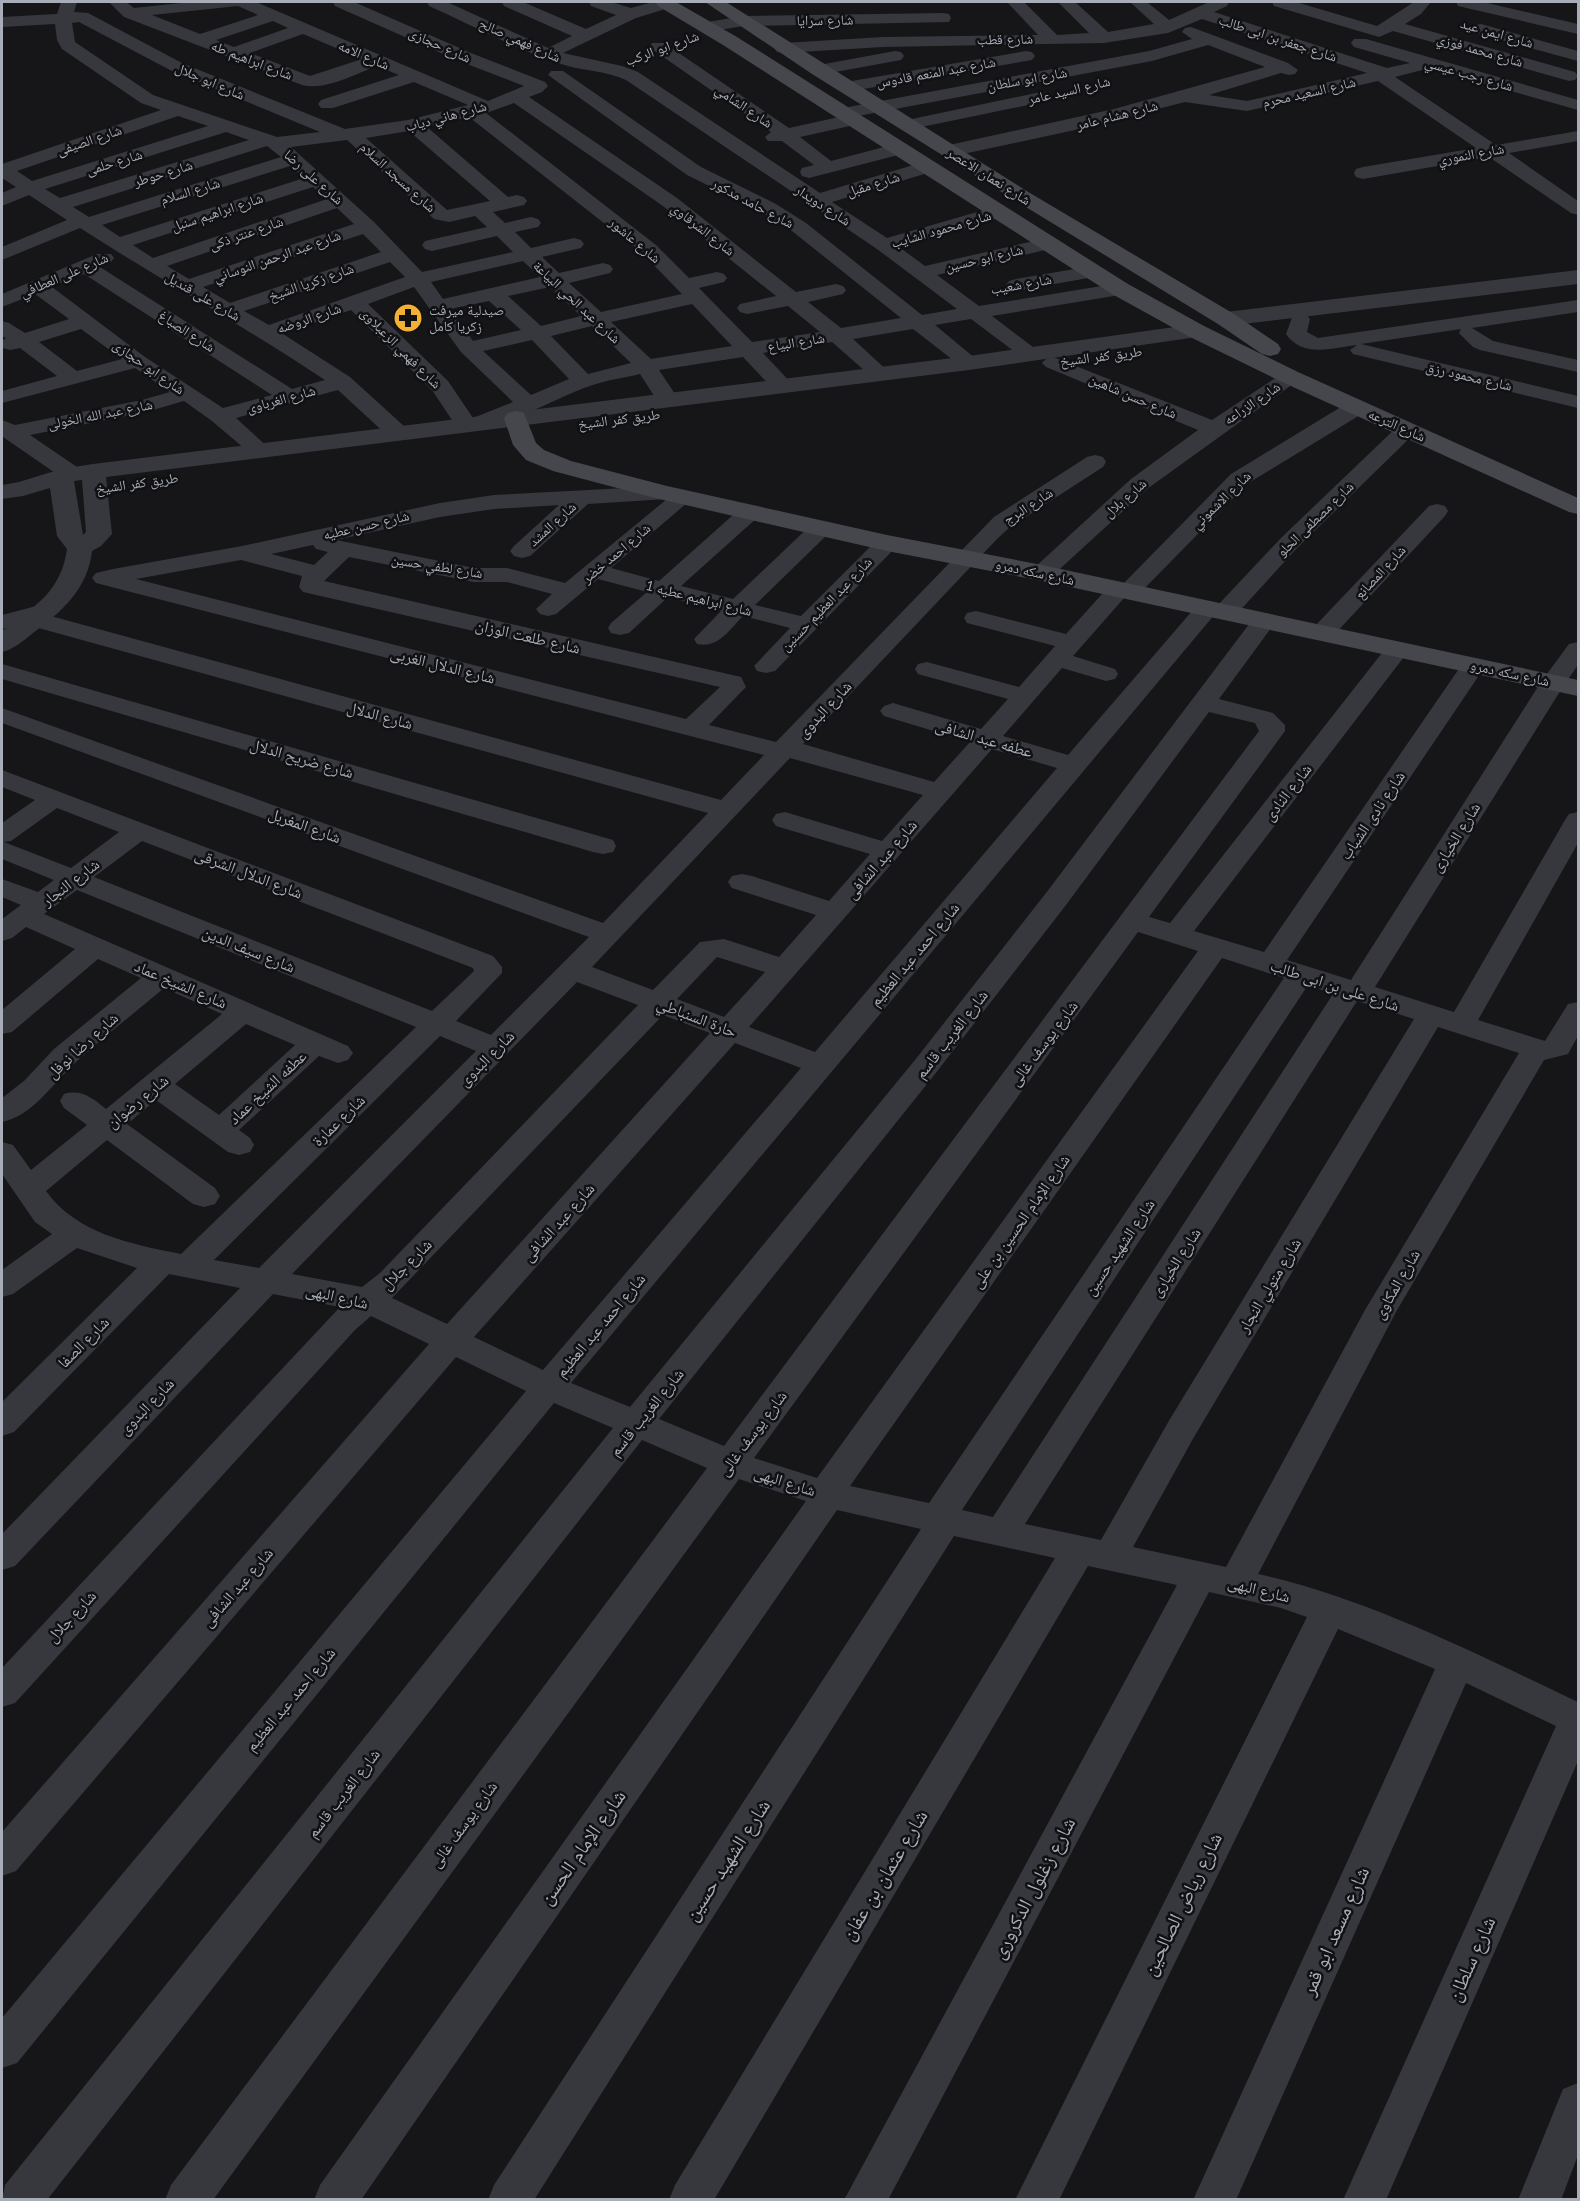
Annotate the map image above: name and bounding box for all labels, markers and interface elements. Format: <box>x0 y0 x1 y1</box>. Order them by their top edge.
street label: شارع جعفر بن ابى طالب <box>1216 10 1339 67</box>
street label: شارع سرايا <box>796 11 854 30</box>
street label: شارع فهمي صالح <box>475 14 564 68</box>
street label: شارع ايمن عيد <box>1458 14 1536 53</box>
street label: شارع حجازى <box>406 23 474 68</box>
street label: شارع ابو الركب <box>623 26 702 71</box>
street label: شارع محمد فوزي <box>1434 29 1525 73</box>
street label: شارع قطب <box>977 30 1033 49</box>
street label: شارع ابراهيم طه <box>209 36 295 85</box>
street label: شارع الامه <box>335 36 392 75</box>
street label: شارع عبد المنعم قادوس <box>875 53 997 92</box>
street label: شارع رجب عيسي <box>1422 53 1515 98</box>
street label: شارع ابو جلال <box>172 58 247 105</box>
street label: شارع ابو سلطان <box>986 63 1069 96</box>
street label: شارع السيد عامر <box>1025 72 1112 109</box>
street label: شارع السعيد محرم <box>1261 73 1358 112</box>
street label: شارع الشامي <box>710 80 776 134</box>
street label: شارع هشام عامر <box>1073 96 1160 135</box>
street label: شارع هاني دياب <box>404 97 489 138</box>
street label: شارع الصيفى <box>54 120 124 160</box>
street label: شارع مسجد السلام <box>355 138 440 217</box>
street label: شارع النموري <box>1436 139 1506 171</box>
street label: شارع نعمان الاعصر <box>942 143 1034 210</box>
street label: شارع حلمى <box>84 145 145 180</box>
street label: شارع على رضا <box>280 145 348 209</box>
street label: شارع حوطر <box>130 156 195 192</box>
street label: شارع مقبل <box>844 167 902 202</box>
street label: شارع السلام <box>158 173 222 210</box>
street label: شارع حامد مدكور <box>708 173 797 233</box>
street label: شارع دويدار <box>790 180 854 231</box>
street label: شارع ابراهيم سنبل <box>169 189 265 236</box>
street label: شارع الشرقاوي <box>666 198 739 262</box>
street label: شارع محمود الشايب <box>889 206 993 253</box>
street label: شارع عنتر ذكى <box>207 212 286 255</box>
street label: شارع عاشور <box>604 212 665 268</box>
street label: شارع عبد الرحمن النوساني <box>211 226 344 289</box>
street label: شارع ابو حسين <box>943 240 1025 277</box>
street label: شارع على العطافي <box>17 248 112 304</box>
street label: شارع عبد الحي البياعة <box>528 257 625 349</box>
street label: شارع زكريا الشيخ <box>266 259 356 306</box>
street label: شارع على قنديل <box>162 267 244 326</box>
street label: شارع شعيب <box>989 270 1053 299</box>
street label: شارع الروضه <box>275 299 344 338</box>
place label: صيدلية ميرفت زكريا كامل <box>429 301 504 335</box>
pharmacy icon: صيدلية ميرفت زكريا كامل <box>392 302 424 334</box>
street label: شارع فهمي الزعبلاوى <box>355 304 445 394</box>
street label: شارع الصباغ <box>155 306 219 357</box>
street label: شارع البياع <box>766 329 826 356</box>
street label: شارع ابو حجازى <box>109 336 188 399</box>
street label: طريق كفر الشيخ <box>1059 342 1143 371</box>
street label: شارع محمود رزق <box>1424 357 1514 396</box>
street label: شارع حسن شاهين <box>1086 369 1180 423</box>
street label: شارع الزراعه <box>1220 378 1284 429</box>
street label: شارع الغرباوى <box>245 381 318 418</box>
street label: شارع عبد الله الخولى <box>46 395 154 434</box>
street label: شارع الترعه <box>1365 404 1428 446</box>
street label: طريق كفر الشيخ <box>577 405 661 434</box>
street label: شارع الاشموني <box>1187 467 1256 535</box>
street label: طريق كفر الشيخ <box>95 468 179 499</box>
street label: شارع بلال <box>1100 474 1151 522</box>
street label: شارع مصطفى الحلو <box>1272 478 1358 561</box>
street label: شارع البرج <box>1000 483 1057 529</box>
street label: شارع المشد <box>524 498 580 551</box>
street label: شارع حسن عطيه <box>321 506 411 545</box>
street label: شارع احمد خضر <box>577 519 655 588</box>
street label: شارع المصانع <box>1350 541 1410 603</box>
street label: شارع لطفي حسين <box>390 550 484 585</box>
street label: شارع عبد العظيم حسنين <box>776 553 876 656</box>
street label: شارع سكه دمرو <box>994 555 1076 590</box>
street label: شارع ابراهيم عطيه 1 <box>644 576 754 621</box>
street label: شارع طلعت الوزان <box>473 614 582 659</box>
street label: شارع الدلال الغربى <box>388 642 497 689</box>
street label: شارع سكه دمرو <box>1469 656 1551 691</box>
street label: شارع البدوى <box>792 676 856 743</box>
street label: شارع الدلال <box>345 697 415 734</box>
street label: عطفه عبد الشافى <box>933 715 1035 762</box>
street label: شارع ضريح الدلال <box>248 734 356 783</box>
street label: شارع النادى <box>1258 759 1316 825</box>
street label: شارع نادى الشباب <box>1335 767 1410 864</box>
street label: شارع الخيارى <box>1426 798 1485 876</box>
street label: شارع المغربل <box>266 803 344 848</box>
street label: شارع عبد الشافى <box>841 815 922 904</box>
street label: شارع الدلال الشرقى <box>192 843 306 904</box>
street label: شارع النجار <box>36 854 104 912</box>
street label: شارع احمد عبد العظيم <box>865 898 964 1011</box>
street label: شارع سيف الدين <box>199 921 298 978</box>
street label: شارع على بن ابى طالب <box>1268 955 1402 1016</box>
street label: شارع الشيخ عماد <box>131 956 230 1013</box>
street label: شارع الغريب قاسم <box>910 985 993 1083</box>
street label: حارة السنباطي <box>653 993 740 1044</box>
street label: شارع يوسف غالى <box>1004 996 1082 1090</box>
street label: شارع رضا نوفل <box>42 1008 123 1083</box>
street label: شارع البدوى <box>454 1026 519 1091</box>
street label: عطفه الشيخ عماد <box>224 1046 311 1129</box>
street label: شارع رضوان <box>102 1070 173 1133</box>
street label: شارع عمارة <box>307 1090 369 1151</box>
street label: شارع الإمام الحسين بن على <box>966 1150 1075 1292</box>
street label: شارع عبد الشافى <box>517 1179 599 1266</box>
street label: شارع الشهيد حسين <box>1079 1195 1159 1300</box>
street label: شارع الخيارى <box>1145 1224 1206 1301</box>
street label: شارع جلال <box>376 1234 436 1294</box>
street label: شارع متولي النجار <box>1232 1234 1308 1338</box>
street label: شارع المكاوى <box>1368 1246 1425 1323</box>
street label: شارع احمد عبد العظيم <box>551 1269 650 1382</box>
street label: شارع البهى <box>304 1279 370 1314</box>
street label: شارع الصفا <box>53 1312 114 1373</box>
street label: شارع الغريب قاسم <box>604 1364 688 1461</box>
street label: شارع البدوى <box>114 1373 179 1439</box>
street label: شارع يوسف غالى <box>713 1386 791 1480</box>
street label: شارع البهى <box>751 1462 818 1501</box>
street label: شارع عبد الشافى <box>197 1543 278 1632</box>
street label: شارع البهى <box>1225 1572 1292 1607</box>
street label: شارع جلال <box>42 1586 101 1647</box>
street label: شارع احمد عبد العظيم <box>241 1643 340 1756</box>
street label: شارع الغريب قاسم <box>302 1744 385 1842</box>
street label: شارع يوسف غالى <box>425 1777 502 1872</box>
street label: شارع الإمام الحسن <box>533 1784 632 1910</box>
street label: شارع الشهيد حسين <box>678 1794 776 1926</box>
street label: شارع عثمان بن عفان <box>835 1805 933 1945</box>
street label: شارع زغلول الدكرورى <box>985 1813 1081 1963</box>
street label: شارع رياض الصالحين <box>1136 1828 1228 1980</box>
street label: شارع مسعد ابو قمر <box>1295 1862 1375 2000</box>
street label: شارع سلطان <box>1441 1912 1501 2006</box>

